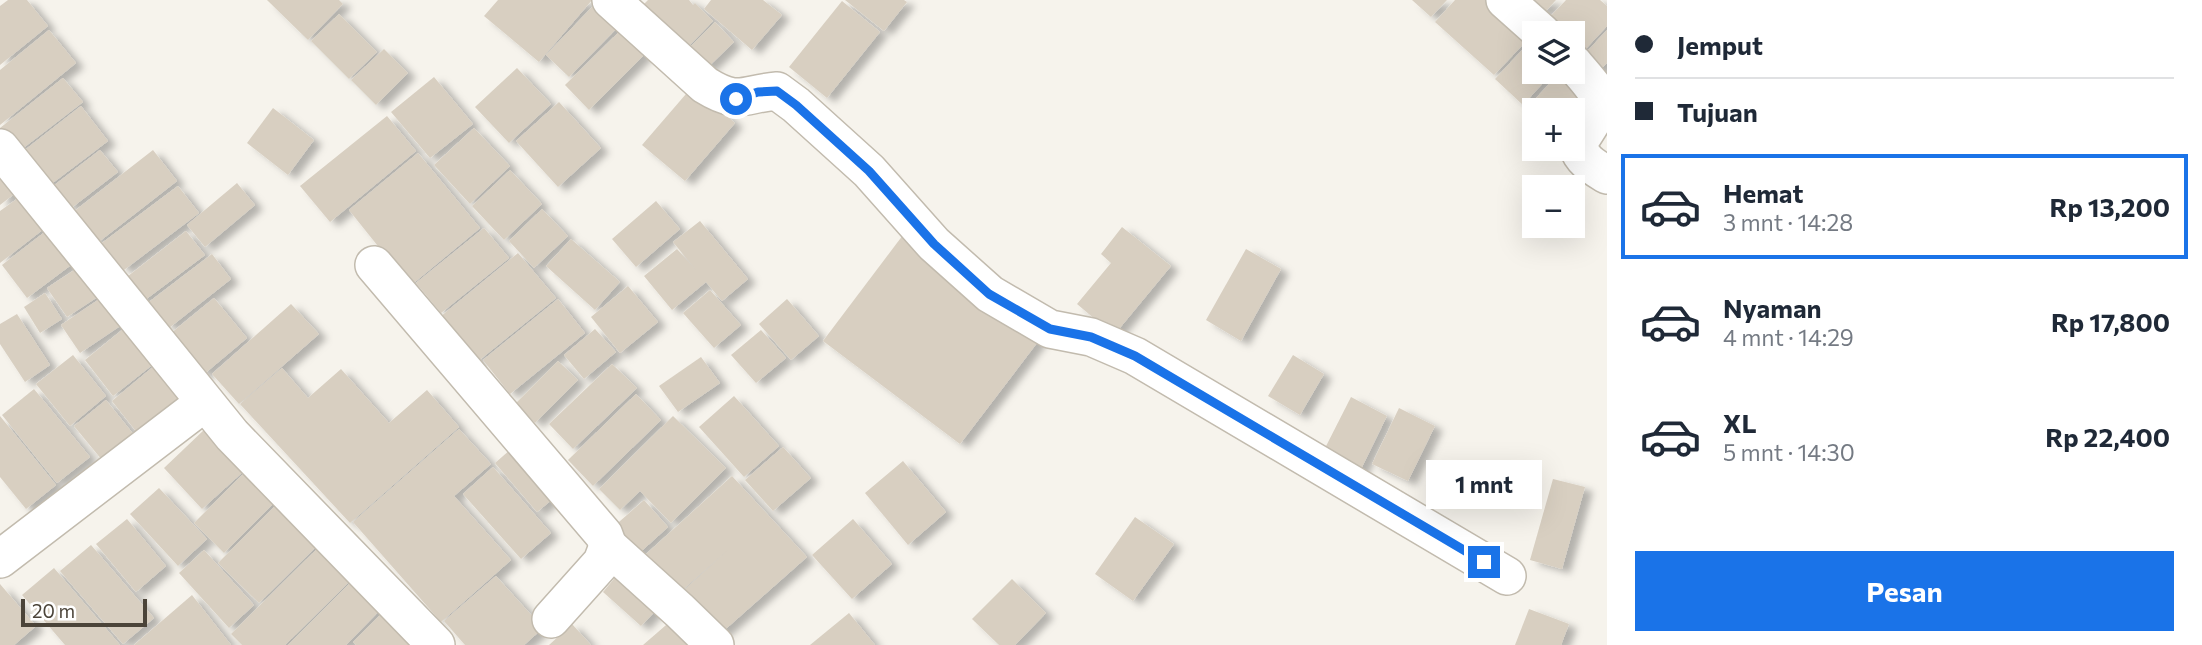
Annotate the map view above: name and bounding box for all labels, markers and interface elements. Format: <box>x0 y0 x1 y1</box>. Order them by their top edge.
map controls <box>1522 21 1585 238</box>
button: layers <box>1522 21 1585 84</box>
text: Jemput <box>1677 29 1763 60</box>
route start <box>720 83 752 115</box>
text: Tujuan <box>1677 96 1758 127</box>
button: + <box>1522 98 1585 161</box>
button: − <box>1522 175 1585 238</box>
icon: car <box>1639 175 1702 238</box>
text: Hemat <box>1723 177 1804 208</box>
text: Rp 13,200 <box>2049 191 2170 222</box>
text: 3 mnt · 14:28 <box>1723 208 1853 236</box>
icon: car <box>1639 290 1702 353</box>
text: Nyaman <box>1723 292 1822 323</box>
text: Rp 17,800 <box>2051 306 2170 337</box>
text: 4 mnt · 14:29 <box>1723 323 1854 351</box>
icon: car <box>1639 405 1702 468</box>
text: XL <box>1723 407 1757 438</box>
text: Rp 22,400 <box>2045 421 2170 452</box>
text: 5 mnt · 14:30 <box>1723 438 1855 466</box>
callout: 1 mnt <box>1426 461 1542 510</box>
text: 1 mnt <box>1455 470 1513 498</box>
route end <box>1468 546 1500 578</box>
button: Pesan <box>1635 551 2174 631</box>
scale bar <box>21 596 147 628</box>
text: 20 m <box>32 599 75 622</box>

